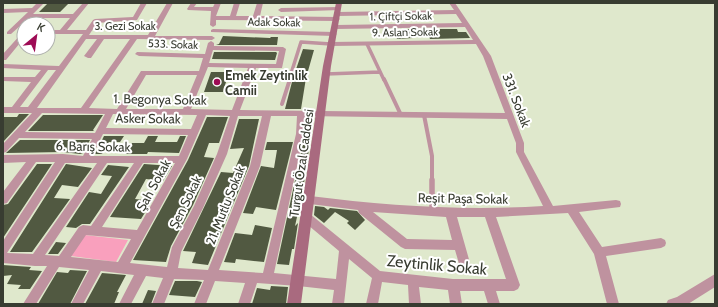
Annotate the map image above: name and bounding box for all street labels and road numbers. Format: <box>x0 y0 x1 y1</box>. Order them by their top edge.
street label: 1. Çiftçi Sokak <box>370 8 432 24</box>
street label: Adak Sokak <box>247 15 301 29</box>
street label: 3. Gezi Sokak <box>94 19 156 33</box>
street label: 9. Aslan Sokak <box>372 24 438 40</box>
street label: 533. Sokak <box>148 36 198 52</box>
street label: 331. Sokak <box>499 71 535 129</box>
street label: 1. Begonya Sokak <box>113 90 207 108</box>
street label: Turgut Özal Caddesi <box>285 108 317 218</box>
street label: Asker Sokak <box>115 109 181 127</box>
street label: 6. Barış Sokak <box>55 137 131 155</box>
street label: Şah Sokak <box>132 156 174 214</box>
street label: 21. Mutlu Sokak <box>202 163 248 247</box>
street label: Şen Sokak <box>165 173 205 231</box>
street label: Reşit Paşa Sokak <box>418 189 508 207</box>
street label: Zeytinlik Sokak <box>386 251 489 279</box>

